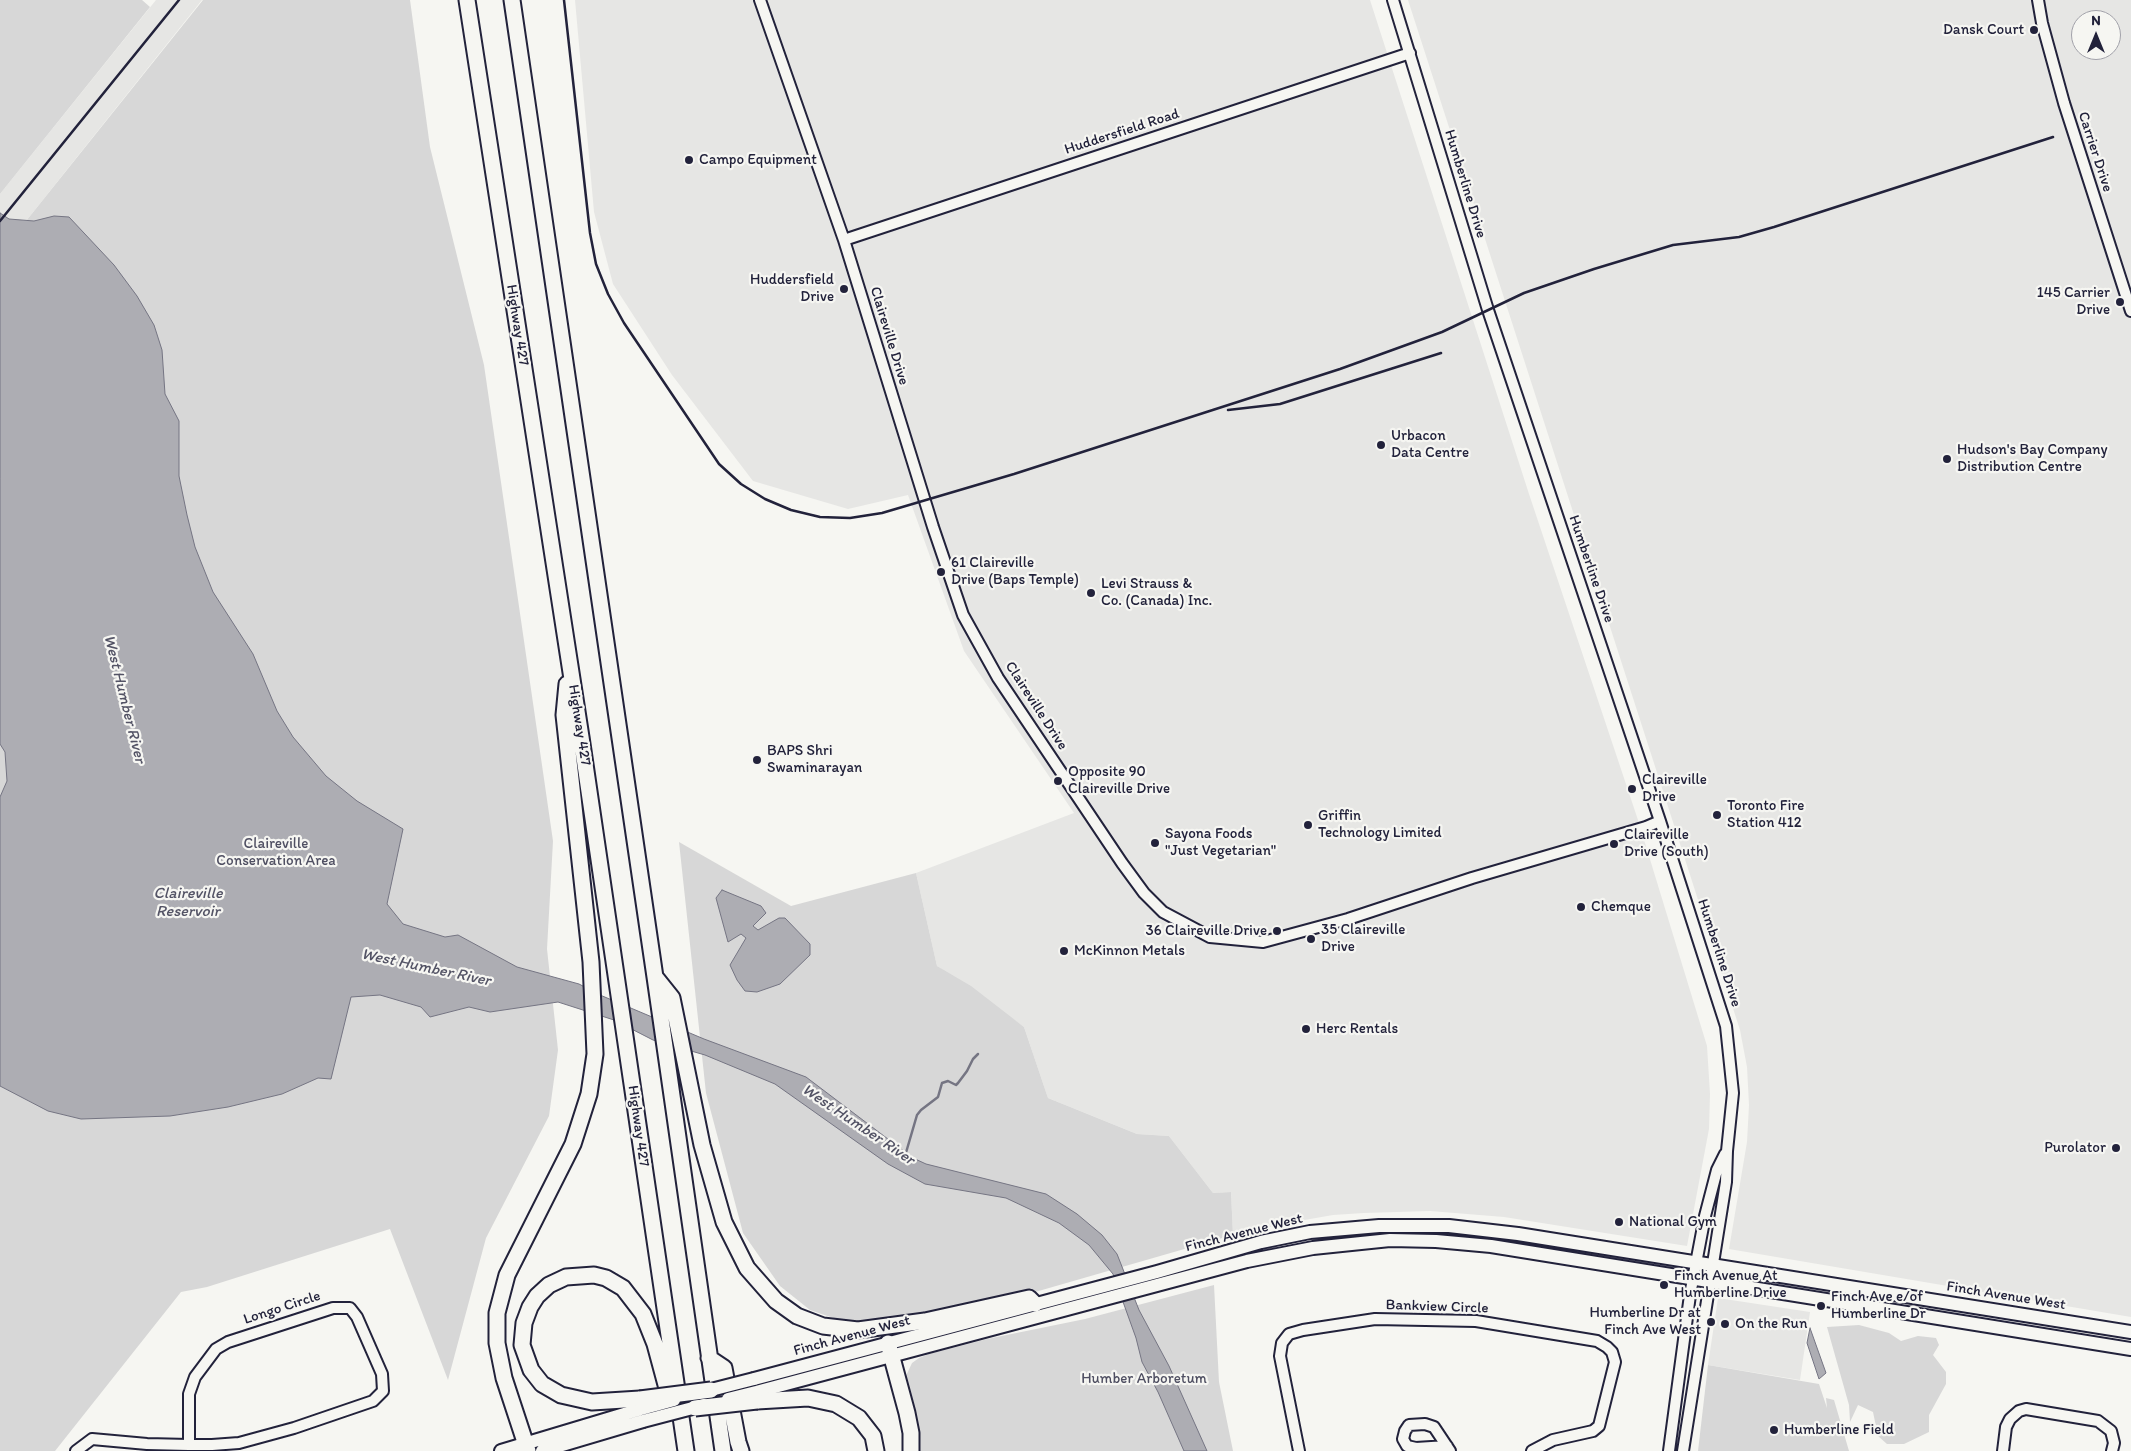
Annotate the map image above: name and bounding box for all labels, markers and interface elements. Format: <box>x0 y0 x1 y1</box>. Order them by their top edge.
north arrow <box>2071 10 2121 60</box>
text: N <box>2091 12 2101 29</box>
place label: Dansk Court <box>1943 21 2024 39</box>
marker: Dansk Court <box>2028 24 2040 36</box>
street label: Huddersfield Road <box>1062 105 1182 159</box>
street label: Carrier Drive <box>2074 110 2116 194</box>
street label: Humberline Drive <box>1440 128 1490 240</box>
place label: Campo Equipment <box>699 151 817 169</box>
marker: Campo Equipment <box>683 154 695 166</box>
place label: Huddersfield Drive <box>750 271 834 306</box>
street label: Highway 427 <box>502 283 532 367</box>
marker: Huddersfield Drive <box>838 283 850 295</box>
place label: 145 Carrier Drive <box>2037 284 2110 319</box>
street label: Claireville Drive <box>865 285 913 387</box>
marker: 145 Carrier Drive <box>2114 296 2126 308</box>
place label: Urbacon Data Centre <box>1391 427 1469 462</box>
marker: Urbacon Data Centre <box>1375 439 1387 451</box>
place label: Hudson's Bay Company Distribution Centre <box>1957 441 2108 476</box>
marker: Hudson's Bay Company Distribution Centre <box>1941 453 1953 465</box>
street label: Humberline Drive <box>1564 513 1618 625</box>
place label: 61 Claireville Drive (Baps Temple) <box>951 554 1079 589</box>
marker: 61 Claireville Drive (Baps Temple) <box>935 566 947 578</box>
place label: Levi Strauss & Co. (Canada) Inc. <box>1101 575 1212 610</box>
marker: Levi Strauss & Co. (Canada) Inc. <box>1085 587 1097 599</box>
water label: West Humber River <box>99 633 149 765</box>
street label: Claireville Drive <box>1001 658 1071 754</box>
street label: Highway 427 <box>564 683 594 767</box>
place label: BAPS Shri Swaminarayan <box>767 742 862 777</box>
marker: BAPS Shri Swaminarayan <box>751 754 763 766</box>
place label: Opposite 90 Claireville Drive <box>1068 763 1170 798</box>
place label: Claireville Drive <box>1642 771 1707 806</box>
marker: Opposite 90 Claireville Drive <box>1052 775 1064 787</box>
marker: Claireville Drive <box>1626 783 1638 795</box>
place label: Toronto Fire Station 412 <box>1727 797 1804 832</box>
place label: Griffin Technology Limited <box>1318 807 1442 842</box>
marker: Toronto Fire Station 412 <box>1711 809 1723 821</box>
marker: Griffin Technology Limited <box>1302 819 1314 831</box>
place label: Sayona Foods "Just Vegetarian" <box>1165 825 1276 860</box>
place label: Claireville Drive (South) <box>1624 826 1709 861</box>
park label: Claireville Conservation Area <box>216 835 336 870</box>
marker: Sayona Foods "Just Vegetarian" <box>1149 837 1161 849</box>
marker: Claireville Drive (South) <box>1608 838 1620 850</box>
water label: Claireville Reservoir <box>153 884 223 922</box>
street label: Humberline Drive <box>1693 897 1745 1009</box>
place label: Chemque <box>1591 898 1651 916</box>
marker: Chemque <box>1575 901 1587 913</box>
place label: 35 Claireville Drive <box>1321 921 1405 956</box>
place label: 36 Claireville Drive <box>1146 922 1267 940</box>
marker: 36 Claireville Drive <box>1271 925 1283 937</box>
marker: 35 Claireville Drive <box>1305 933 1317 945</box>
place label: McKinnon Metals <box>1074 942 1185 960</box>
water label: West Humber River <box>360 945 492 991</box>
marker: McKinnon Metals <box>1058 945 1070 957</box>
place label: Herc Rentals <box>1316 1020 1398 1038</box>
marker: Herc Rentals <box>1300 1023 1312 1035</box>
water label: West Humber River <box>798 1080 918 1170</box>
street label: Highway 427 <box>623 1084 653 1168</box>
place label: Purolator <box>2044 1139 2106 1157</box>
marker: Purolator <box>2110 1142 2122 1154</box>
street label: Finch Avenue West <box>1183 1210 1305 1256</box>
place label: National Gym <box>1629 1213 1717 1231</box>
marker: National Gym <box>1613 1216 1625 1228</box>
place label: Finch Avenue At Humberline Drive <box>1674 1267 1787 1302</box>
street label: Finch Avenue West <box>1945 1278 2067 1314</box>
marker: Finch Avenue At Humberline Drive <box>1658 1279 1670 1291</box>
street label: Longo Circle <box>241 1287 323 1329</box>
place label: Finch Ave e/of Humberline Dr <box>1831 1288 1926 1323</box>
street label: Bankview Circle <box>1385 1296 1489 1318</box>
marker: Finch Ave e/of Humberline Dr <box>1815 1300 1827 1312</box>
place label: Humberline Dr at Finch Ave West <box>1590 1304 1701 1339</box>
street label: Finch Avenue West <box>792 1312 912 1360</box>
place label: On the Run <box>1735 1315 1807 1333</box>
marker: Humberline Dr at Finch Ave West <box>1705 1316 1717 1328</box>
marker: On the Run <box>1719 1318 1731 1330</box>
park label: Humber Arboretum <box>1081 1370 1207 1388</box>
place label: Humberline Field <box>1784 1421 1894 1439</box>
marker: Humberline Field <box>1768 1424 1780 1436</box>

